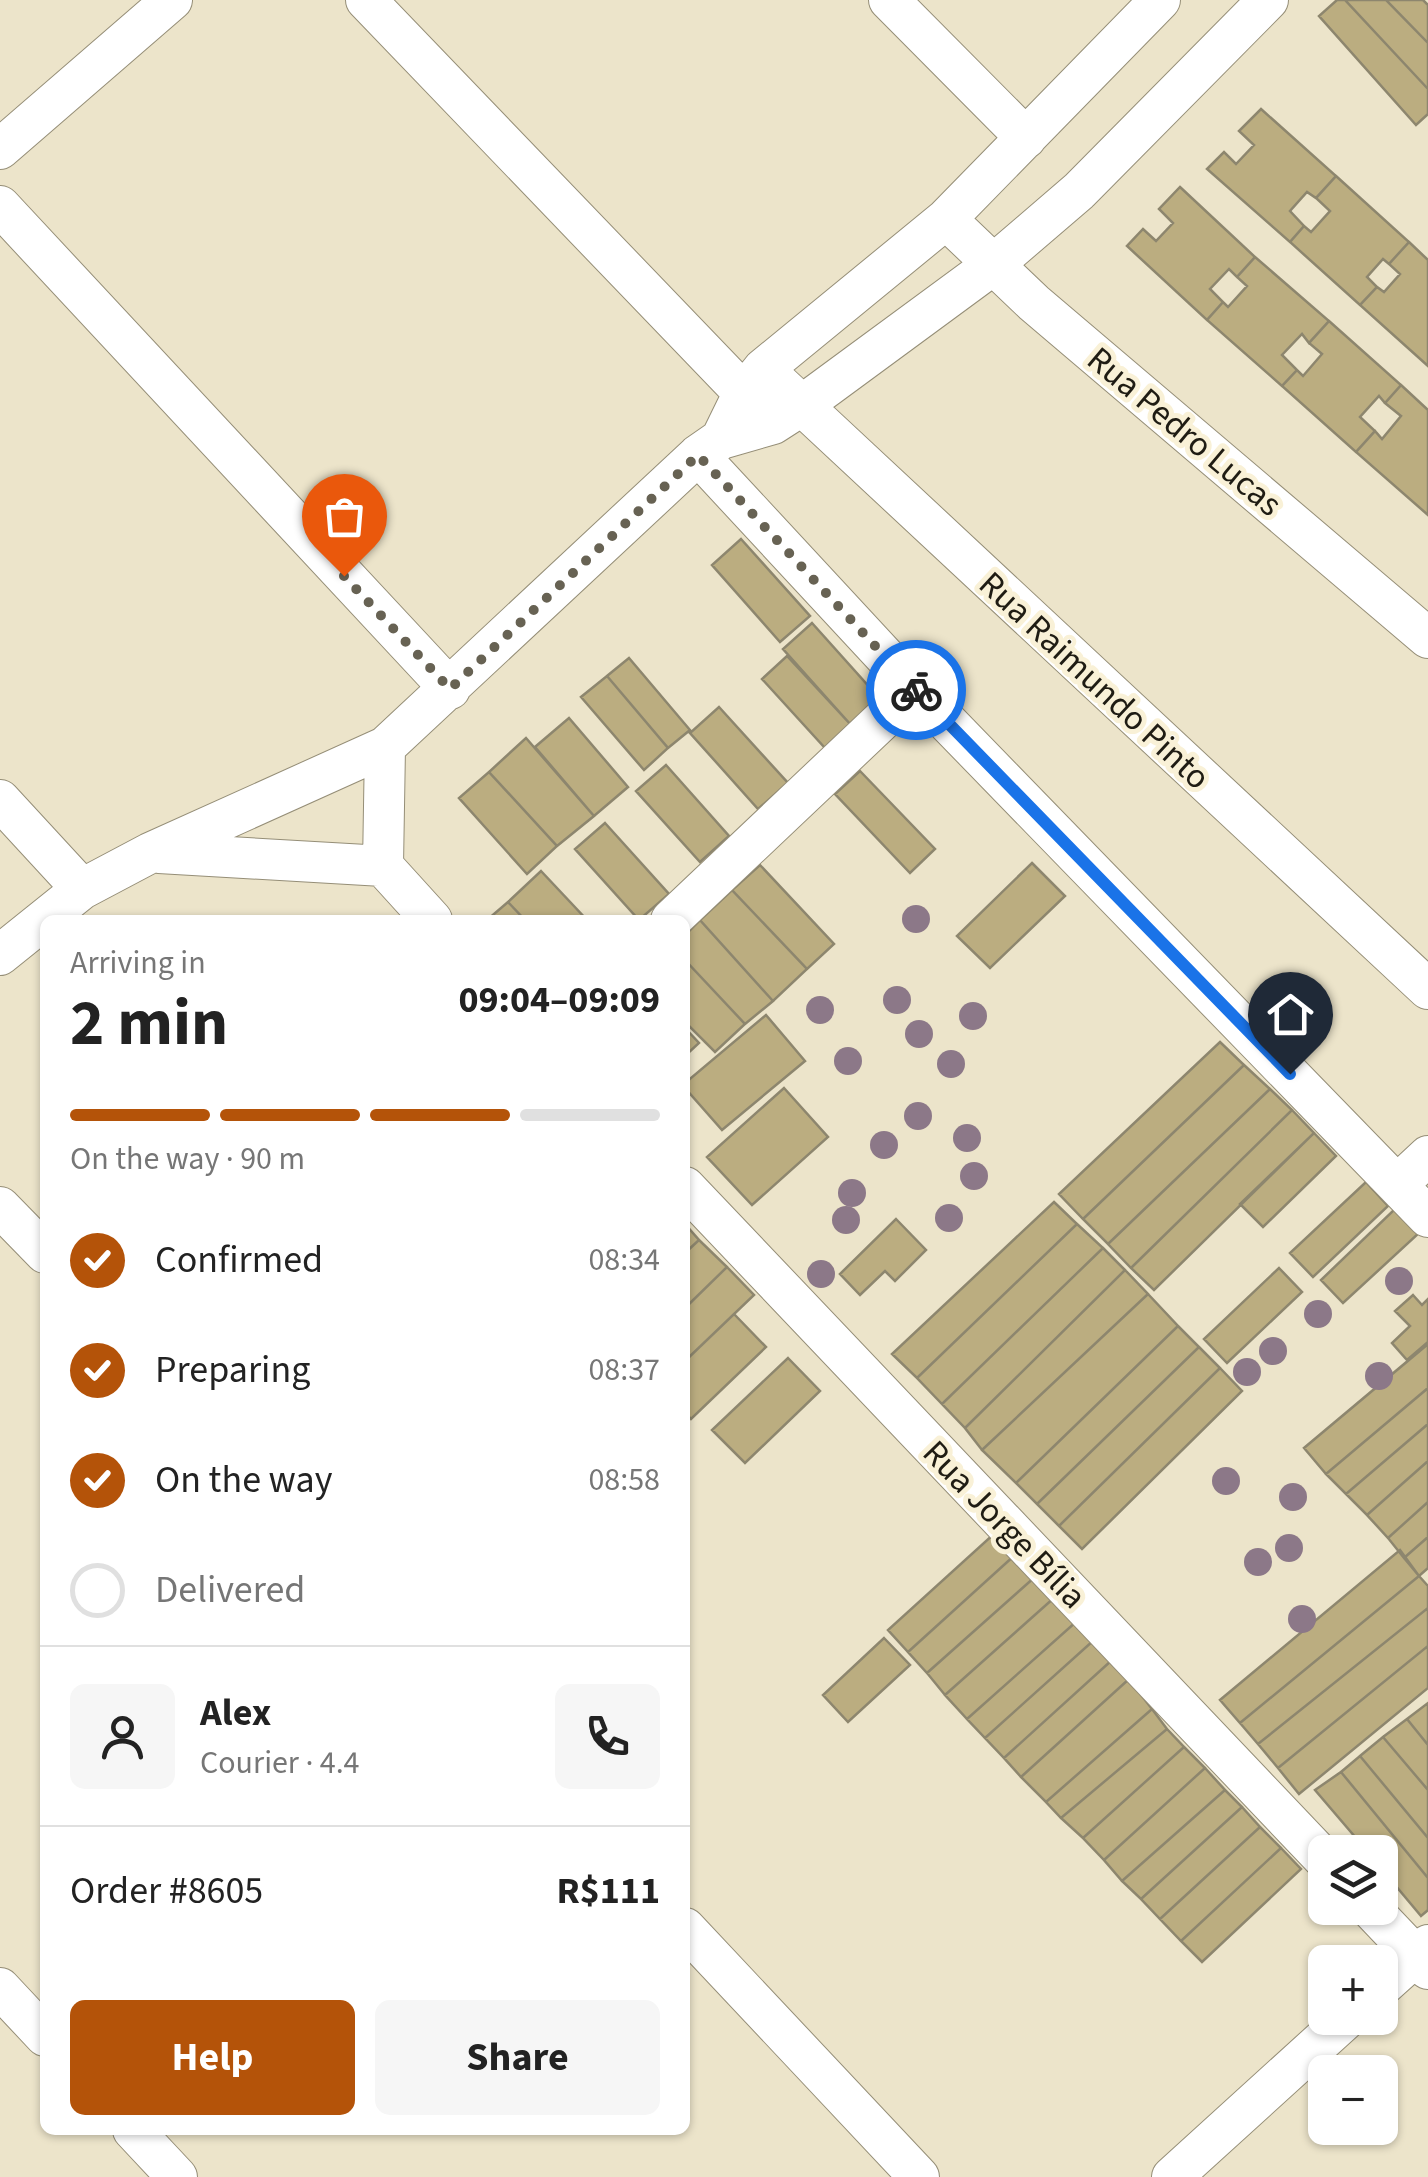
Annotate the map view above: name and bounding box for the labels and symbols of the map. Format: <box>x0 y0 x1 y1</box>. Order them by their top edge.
street label: Rua Pedro Lucas <box>1076 335 1293 528</box>
pin <box>302 474 387 577</box>
street label: Rua Raimundo Pinto <box>968 560 1221 801</box>
courier <box>866 640 966 740</box>
pin <box>1248 972 1333 1075</box>
street label: Rua Jorge Bília <box>911 1429 1098 1620</box>

